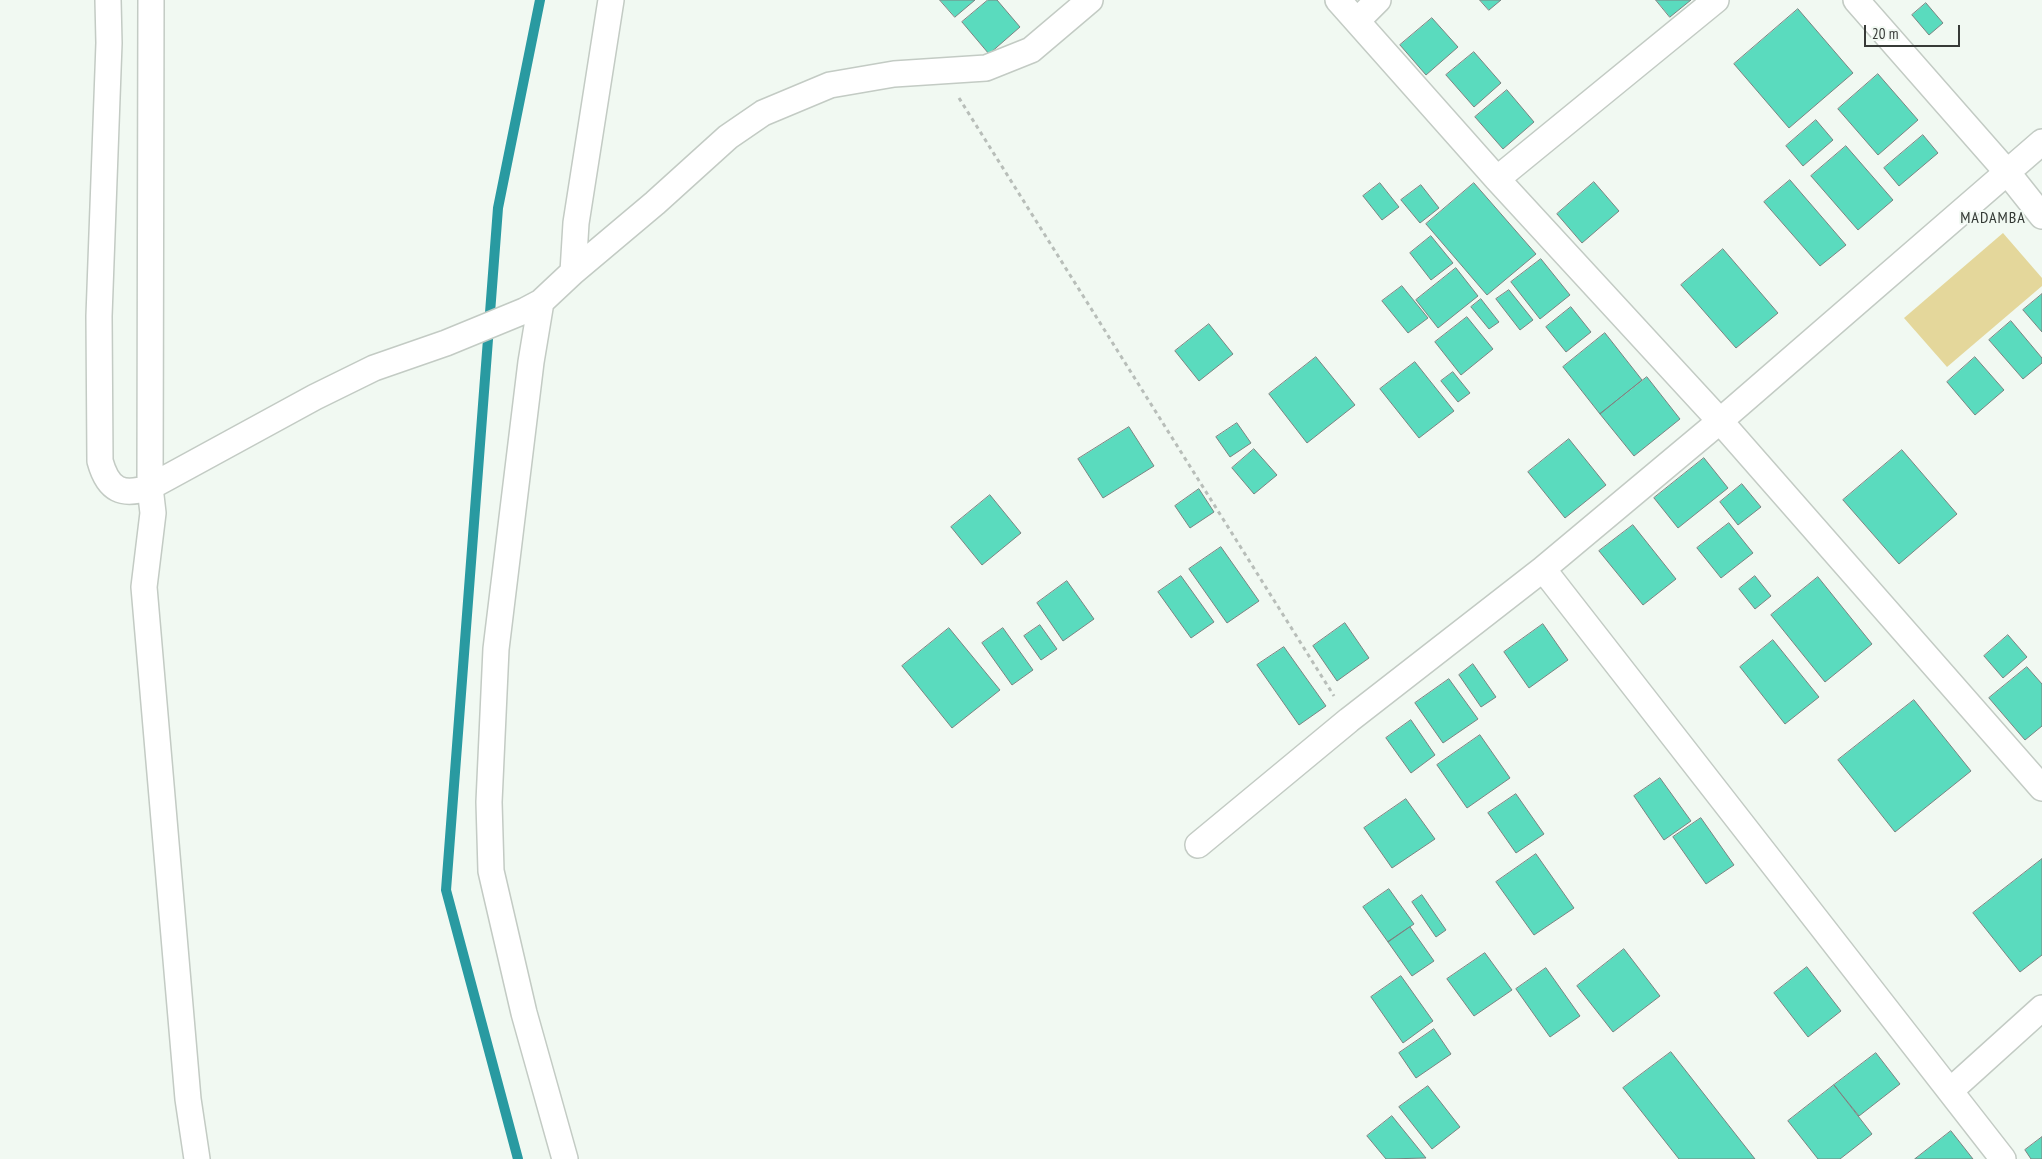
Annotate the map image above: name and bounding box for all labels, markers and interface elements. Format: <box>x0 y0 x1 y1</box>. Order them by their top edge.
scale bar <box>1867 15 1963 47</box>
text: 20 m <box>1872 24 1898 43</box>
district label: MADAMBA <box>1959 208 2027 228</box>

